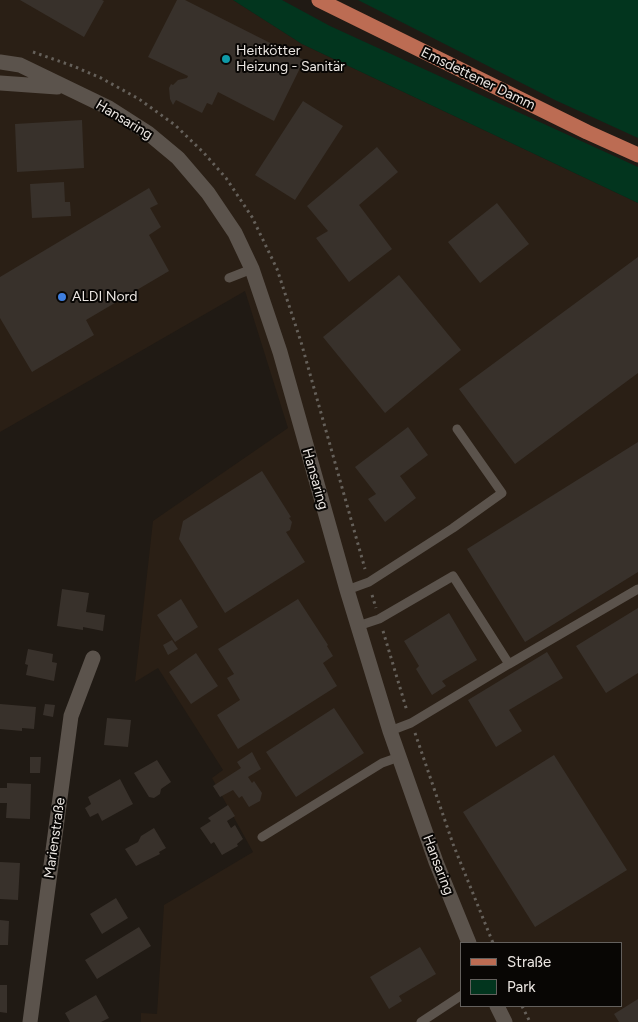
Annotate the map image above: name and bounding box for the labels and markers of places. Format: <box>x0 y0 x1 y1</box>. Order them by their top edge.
place label: Heitkötter Heizung - Sanitär <box>236 43 345 75</box>
marker: Heitkötter Heizung - Sanitär <box>220 53 232 65</box>
place label: ALDI Nord <box>72 289 138 305</box>
marker: ALDI Nord <box>56 291 68 303</box>

